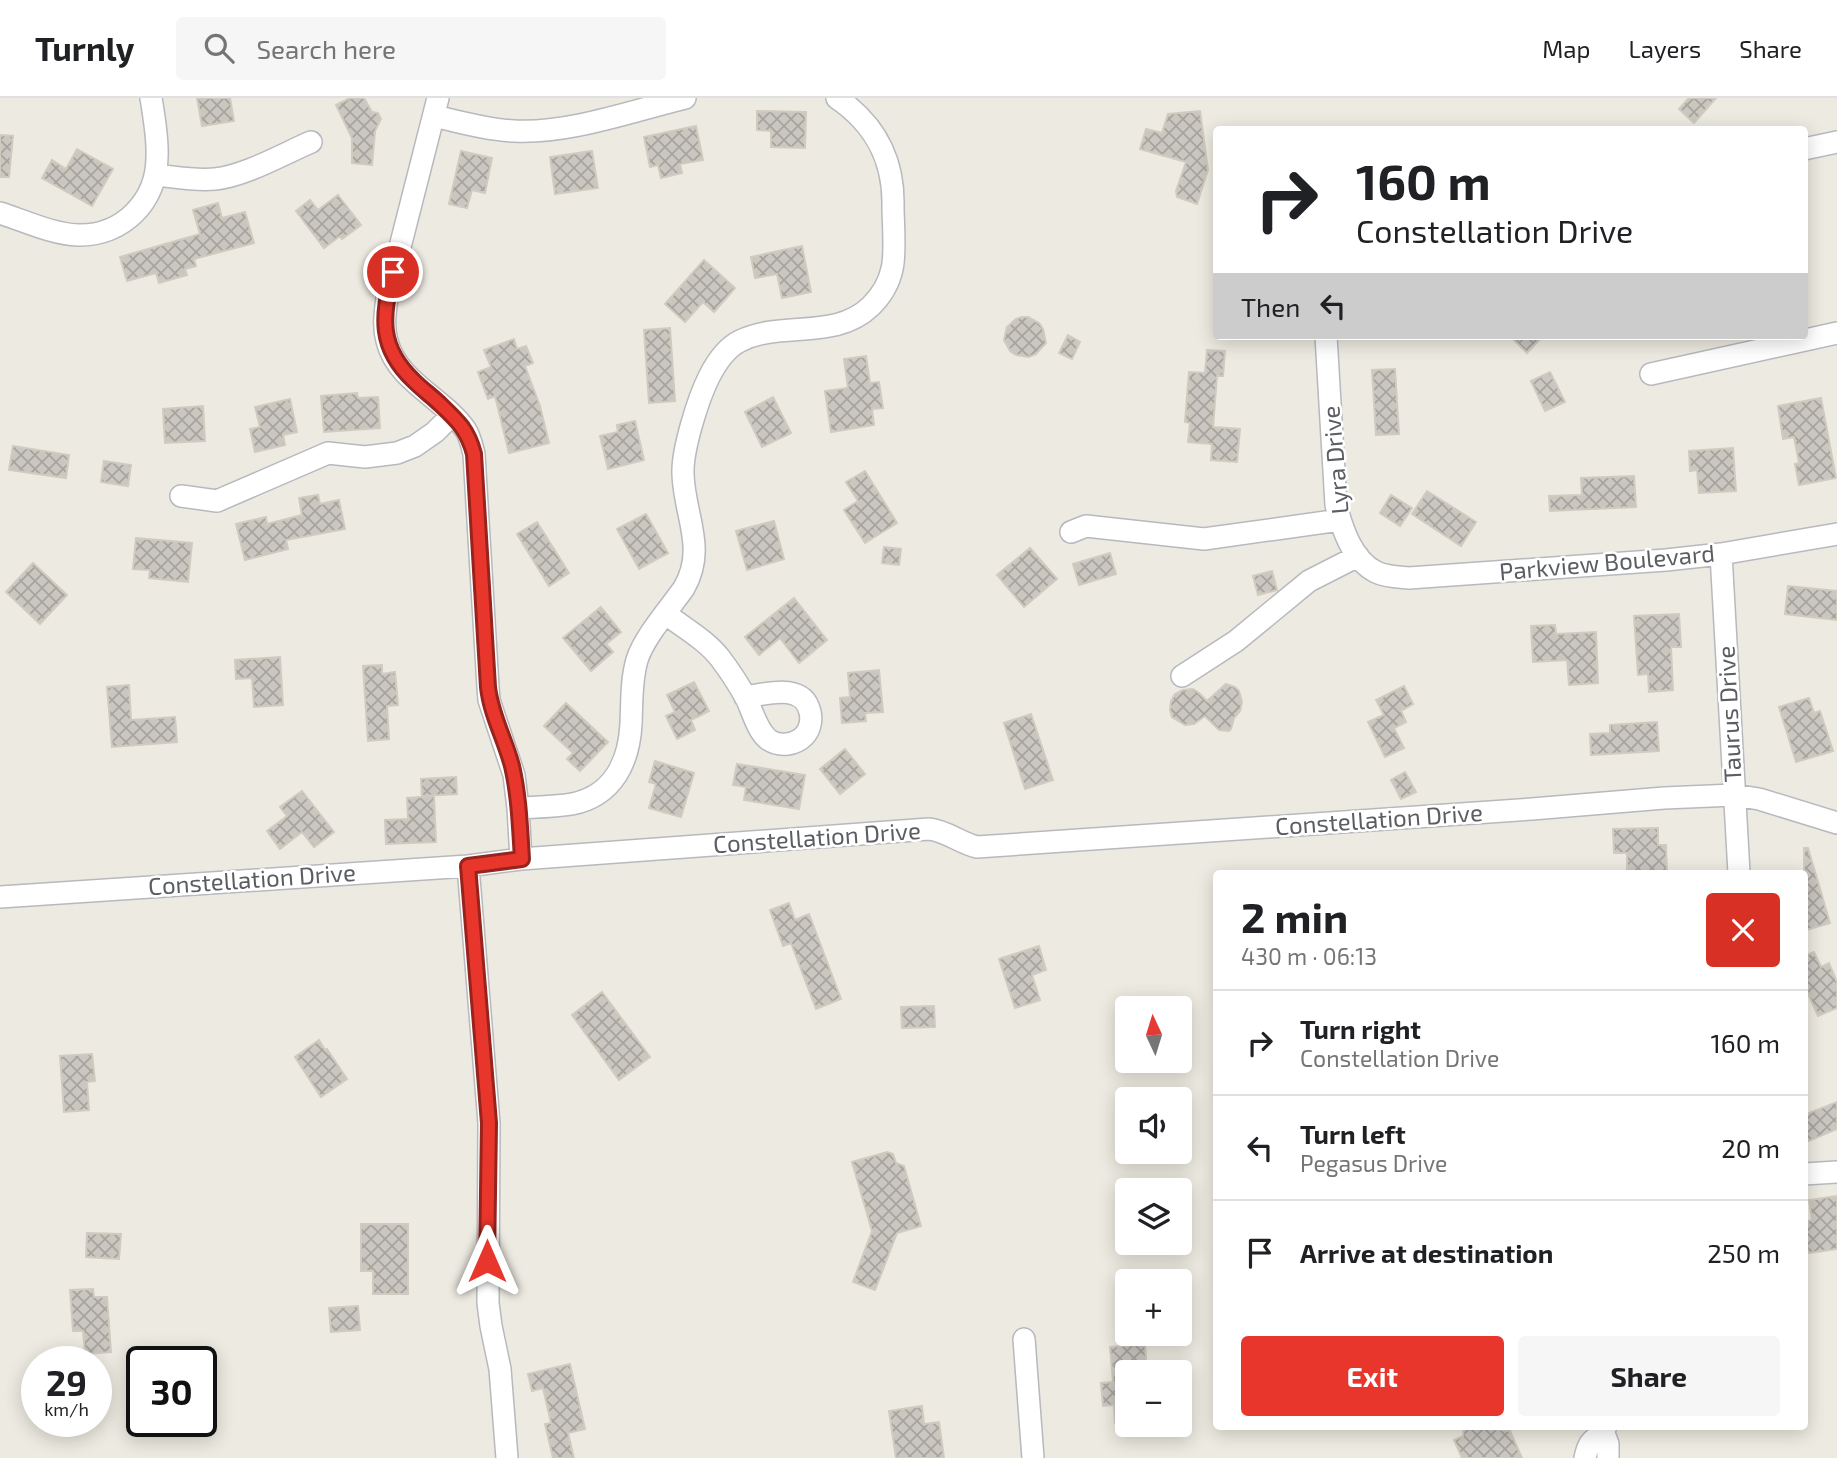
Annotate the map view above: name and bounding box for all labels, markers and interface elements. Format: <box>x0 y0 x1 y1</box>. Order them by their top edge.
search box <box>176 17 666 80</box>
text: Turnly <box>35 28 134 68</box>
icon: search <box>200 29 238 67</box>
text: Search here <box>256 33 396 64</box>
text: Map <box>1542 34 1590 63</box>
text: Layers <box>1628 34 1701 63</box>
text: Share <box>1739 34 1802 63</box>
text: 160 m <box>1356 151 1491 210</box>
icon: right <box>1241 154 1332 245</box>
text: Constellation Drive <box>1356 211 1633 249</box>
pin <box>363 242 423 302</box>
icon: arrive <box>374 253 412 291</box>
icon: left <box>1314 287 1352 325</box>
text: Then <box>1241 291 1300 322</box>
street label: Lyra Drive <box>1315 405 1354 515</box>
street label: Parkview Boulevard <box>1498 538 1716 585</box>
street label: Taurus Drive <box>1710 645 1747 783</box>
street label: Constellation Drive <box>1274 797 1484 840</box>
street label: Constellation Drive <box>712 815 922 858</box>
street label: Constellation Drive <box>147 857 357 900</box>
text: 2 min <box>1241 891 1348 941</box>
button: close <box>1706 893 1780 967</box>
text: 430 m · 06:13 <box>1241 942 1377 970</box>
north arrow <box>1115 996 1192 1073</box>
map controls <box>1115 996 1192 1437</box>
text: Turn right <box>1300 1013 1421 1044</box>
icon: right <box>1241 1024 1279 1062</box>
text: 160 m <box>1711 1027 1780 1058</box>
text: Constellation Drive <box>1300 1044 1499 1072</box>
button: sound <box>1115 1087 1192 1164</box>
text: Turn left <box>1300 1118 1406 1149</box>
icon: left <box>1241 1129 1279 1167</box>
text: 20 m <box>1721 1132 1780 1163</box>
text: Pegasus Drive <box>1300 1149 1447 1177</box>
button: layers <box>1115 1178 1192 1255</box>
position arrow <box>450 1224 524 1298</box>
icon: arrive <box>1241 1234 1279 1272</box>
text: Arrive at destination <box>1300 1237 1553 1268</box>
text: 250 m <box>1707 1237 1780 1268</box>
button: + <box>1115 1269 1192 1346</box>
button: Exit <box>1241 1336 1504 1416</box>
button: Share <box>1518 1336 1780 1416</box>
speed limit sign: 30 <box>126 1346 217 1437</box>
button: − <box>1115 1360 1192 1437</box>
text: 29 <box>46 1361 87 1403</box>
text: km/h <box>44 1398 89 1420</box>

